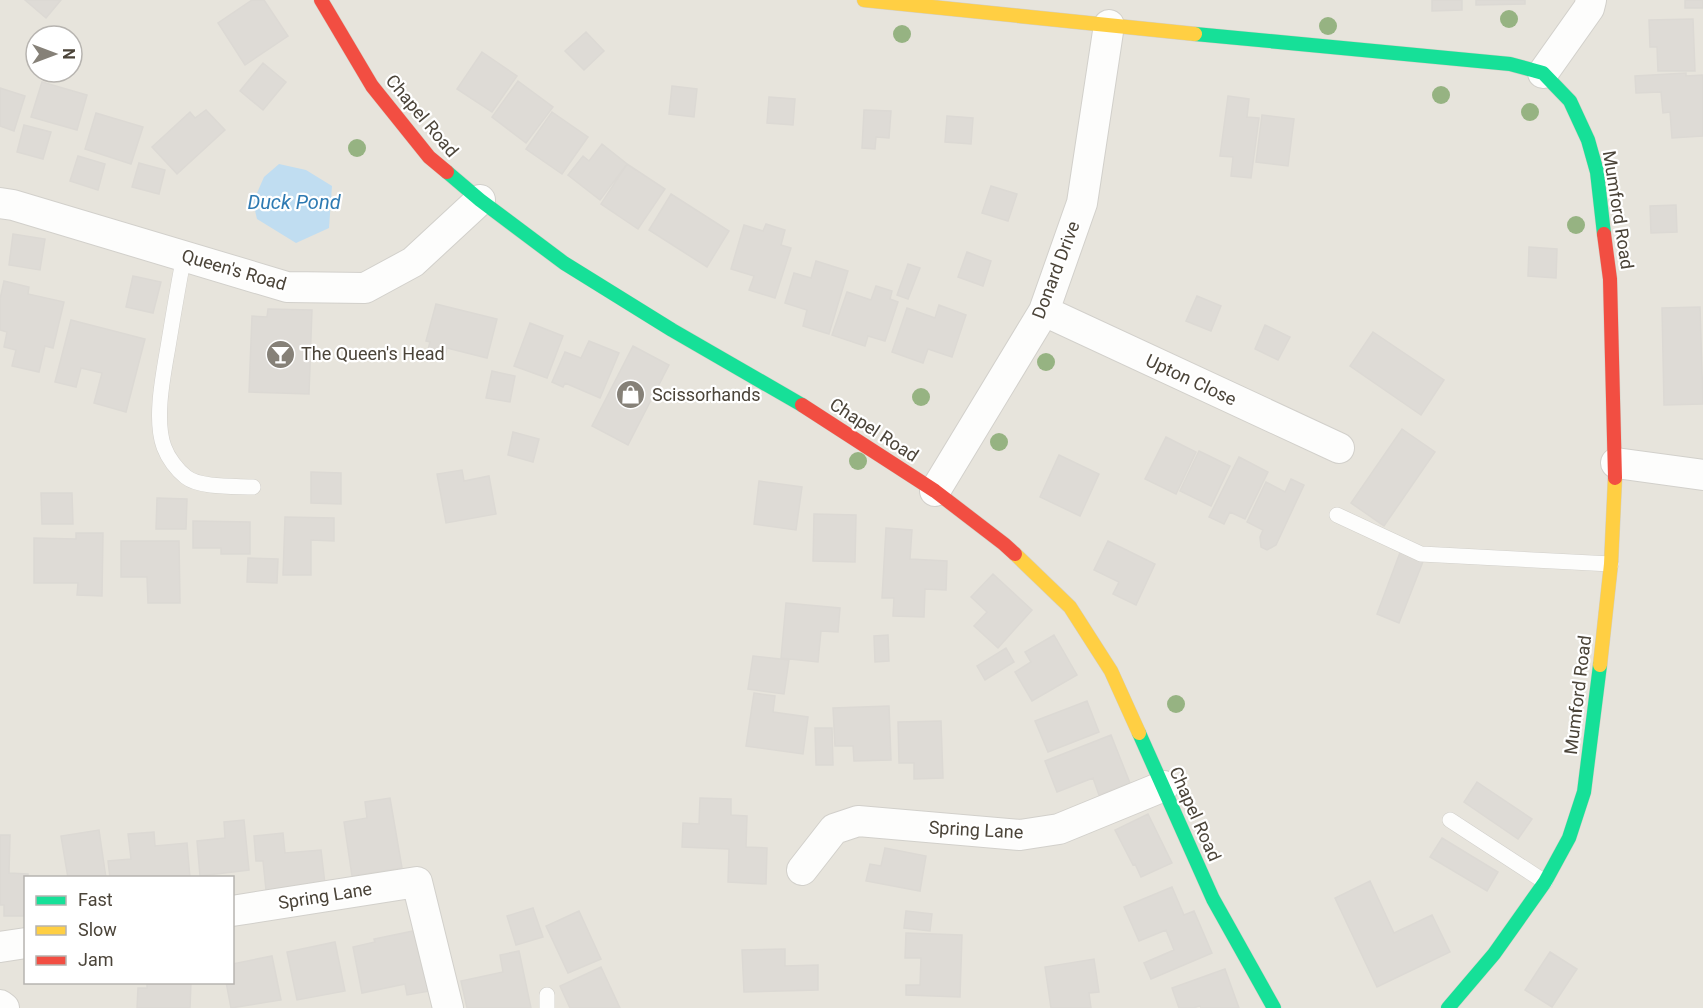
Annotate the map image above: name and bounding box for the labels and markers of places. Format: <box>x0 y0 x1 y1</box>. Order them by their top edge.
bar icon: The Queen's Head <box>264 338 296 370</box>
place label: The Queen's Head <box>301 343 445 364</box>
shop icon: Scissorhands <box>615 379 647 411</box>
place label: Scissorhands <box>652 384 761 405</box>

